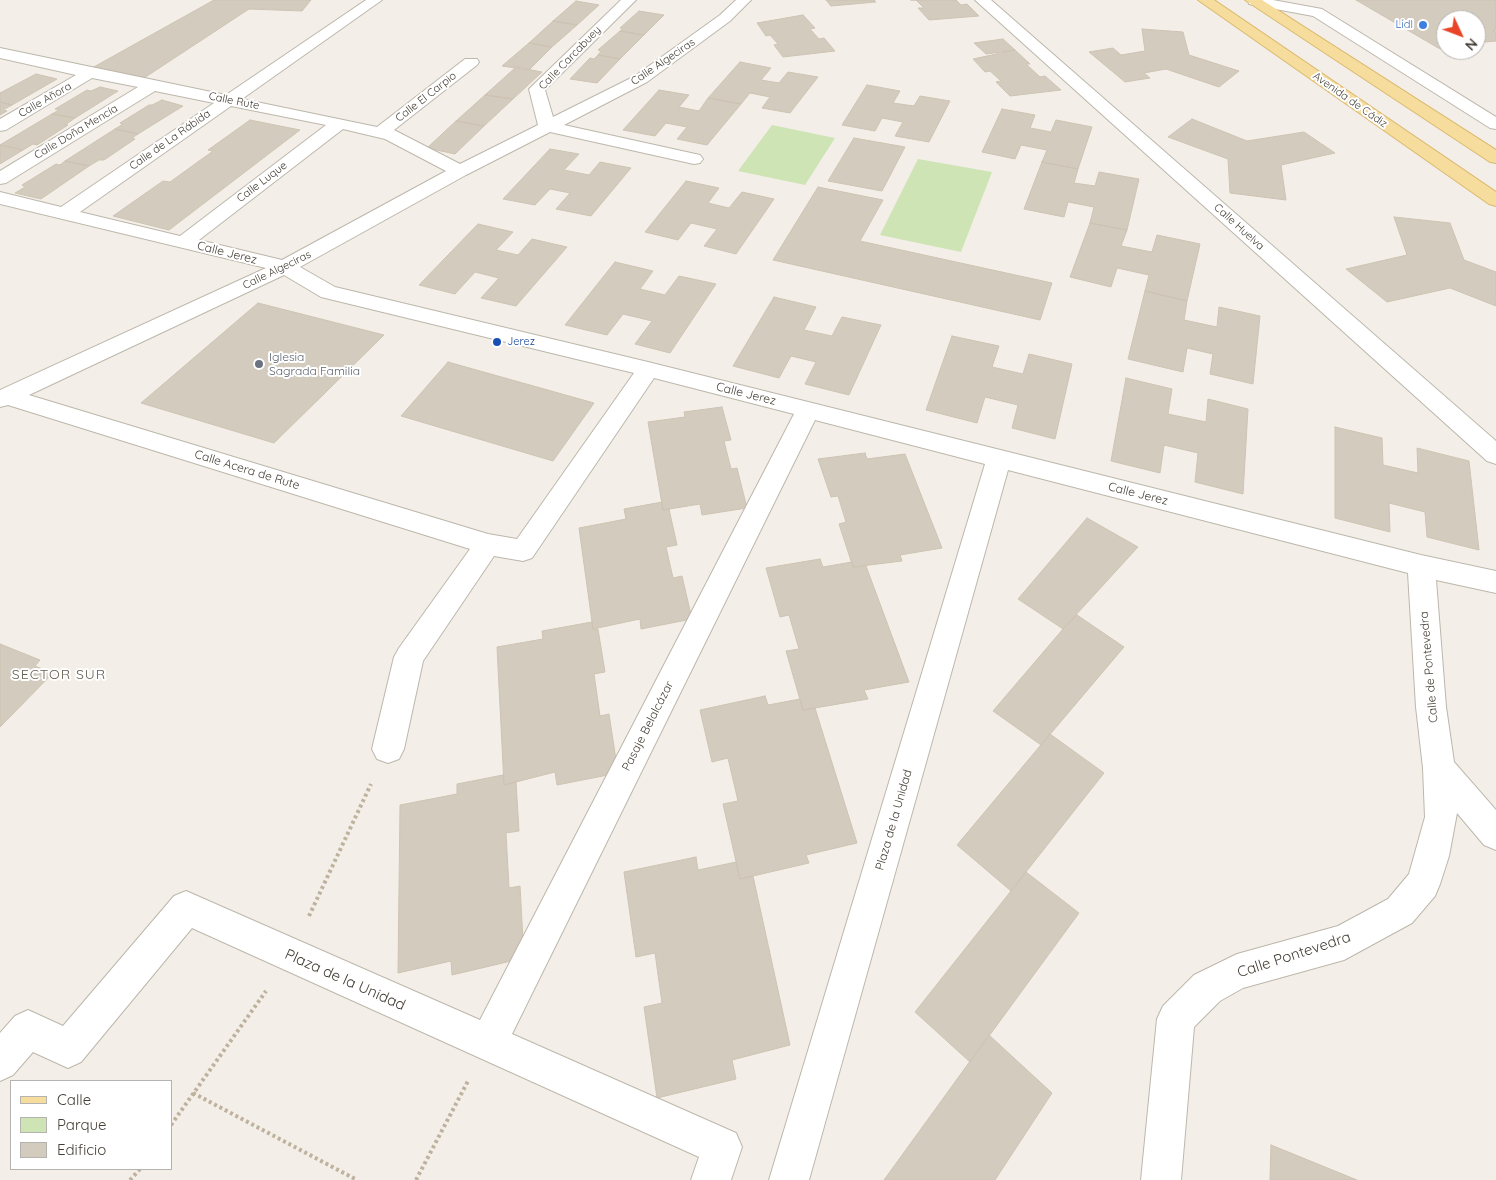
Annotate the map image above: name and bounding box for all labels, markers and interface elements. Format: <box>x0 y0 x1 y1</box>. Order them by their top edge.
north arrow <box>1436 10 1486 60</box>
place label: Lidl <box>1396 18 1413 32</box>
marker: Lidl <box>1417 19 1429 31</box>
street label: Calle Carcabuey <box>536 23 604 93</box>
text: N <box>1461 35 1481 54</box>
street label: Calle Algeciras <box>628 36 698 88</box>
street label: Calle El Carpio <box>393 69 459 125</box>
street label: Avenida de Cádiz <box>1310 69 1390 131</box>
street label: Calle Añora <box>16 80 74 120</box>
street label: Calle Rute <box>208 90 260 112</box>
street label: Calle Doña Mencía <box>32 102 120 162</box>
street label: Calle de La Rábida <box>127 107 213 173</box>
street label: Calle Luque <box>234 159 290 205</box>
street label: Calle Huelva <box>1211 201 1267 253</box>
street label: Calle Jerez <box>196 239 258 267</box>
street label: Calle Algeciras <box>241 248 313 292</box>
place label: Jerez <box>507 335 535 349</box>
marker: Jerez <box>491 336 503 348</box>
place label: Iglesia Sagrada Familia <box>269 350 360 378</box>
marker: Iglesia Sagrada Familia <box>253 358 265 370</box>
street label: Calle Jerez <box>715 380 777 408</box>
street label: Calle Acera de Rute <box>193 447 301 493</box>
street label: Calle Jerez <box>1107 480 1169 508</box>
street label: Calle de Pontevedra <box>1417 611 1441 723</box>
district label: SECTOR SUR <box>11 667 107 683</box>
street label: Pasaje Belalcázar <box>619 679 677 773</box>
street label: Plaza de la Unidad <box>873 768 915 872</box>
street label: Calle Pontevedra <box>1235 928 1353 982</box>
street label: Plaza de la Unidad <box>282 945 408 1015</box>
legend <box>10 1080 172 1170</box>
text: Calle <box>57 1090 91 1109</box>
text: Parque <box>57 1115 107 1134</box>
text: Edificio <box>57 1140 106 1159</box>

